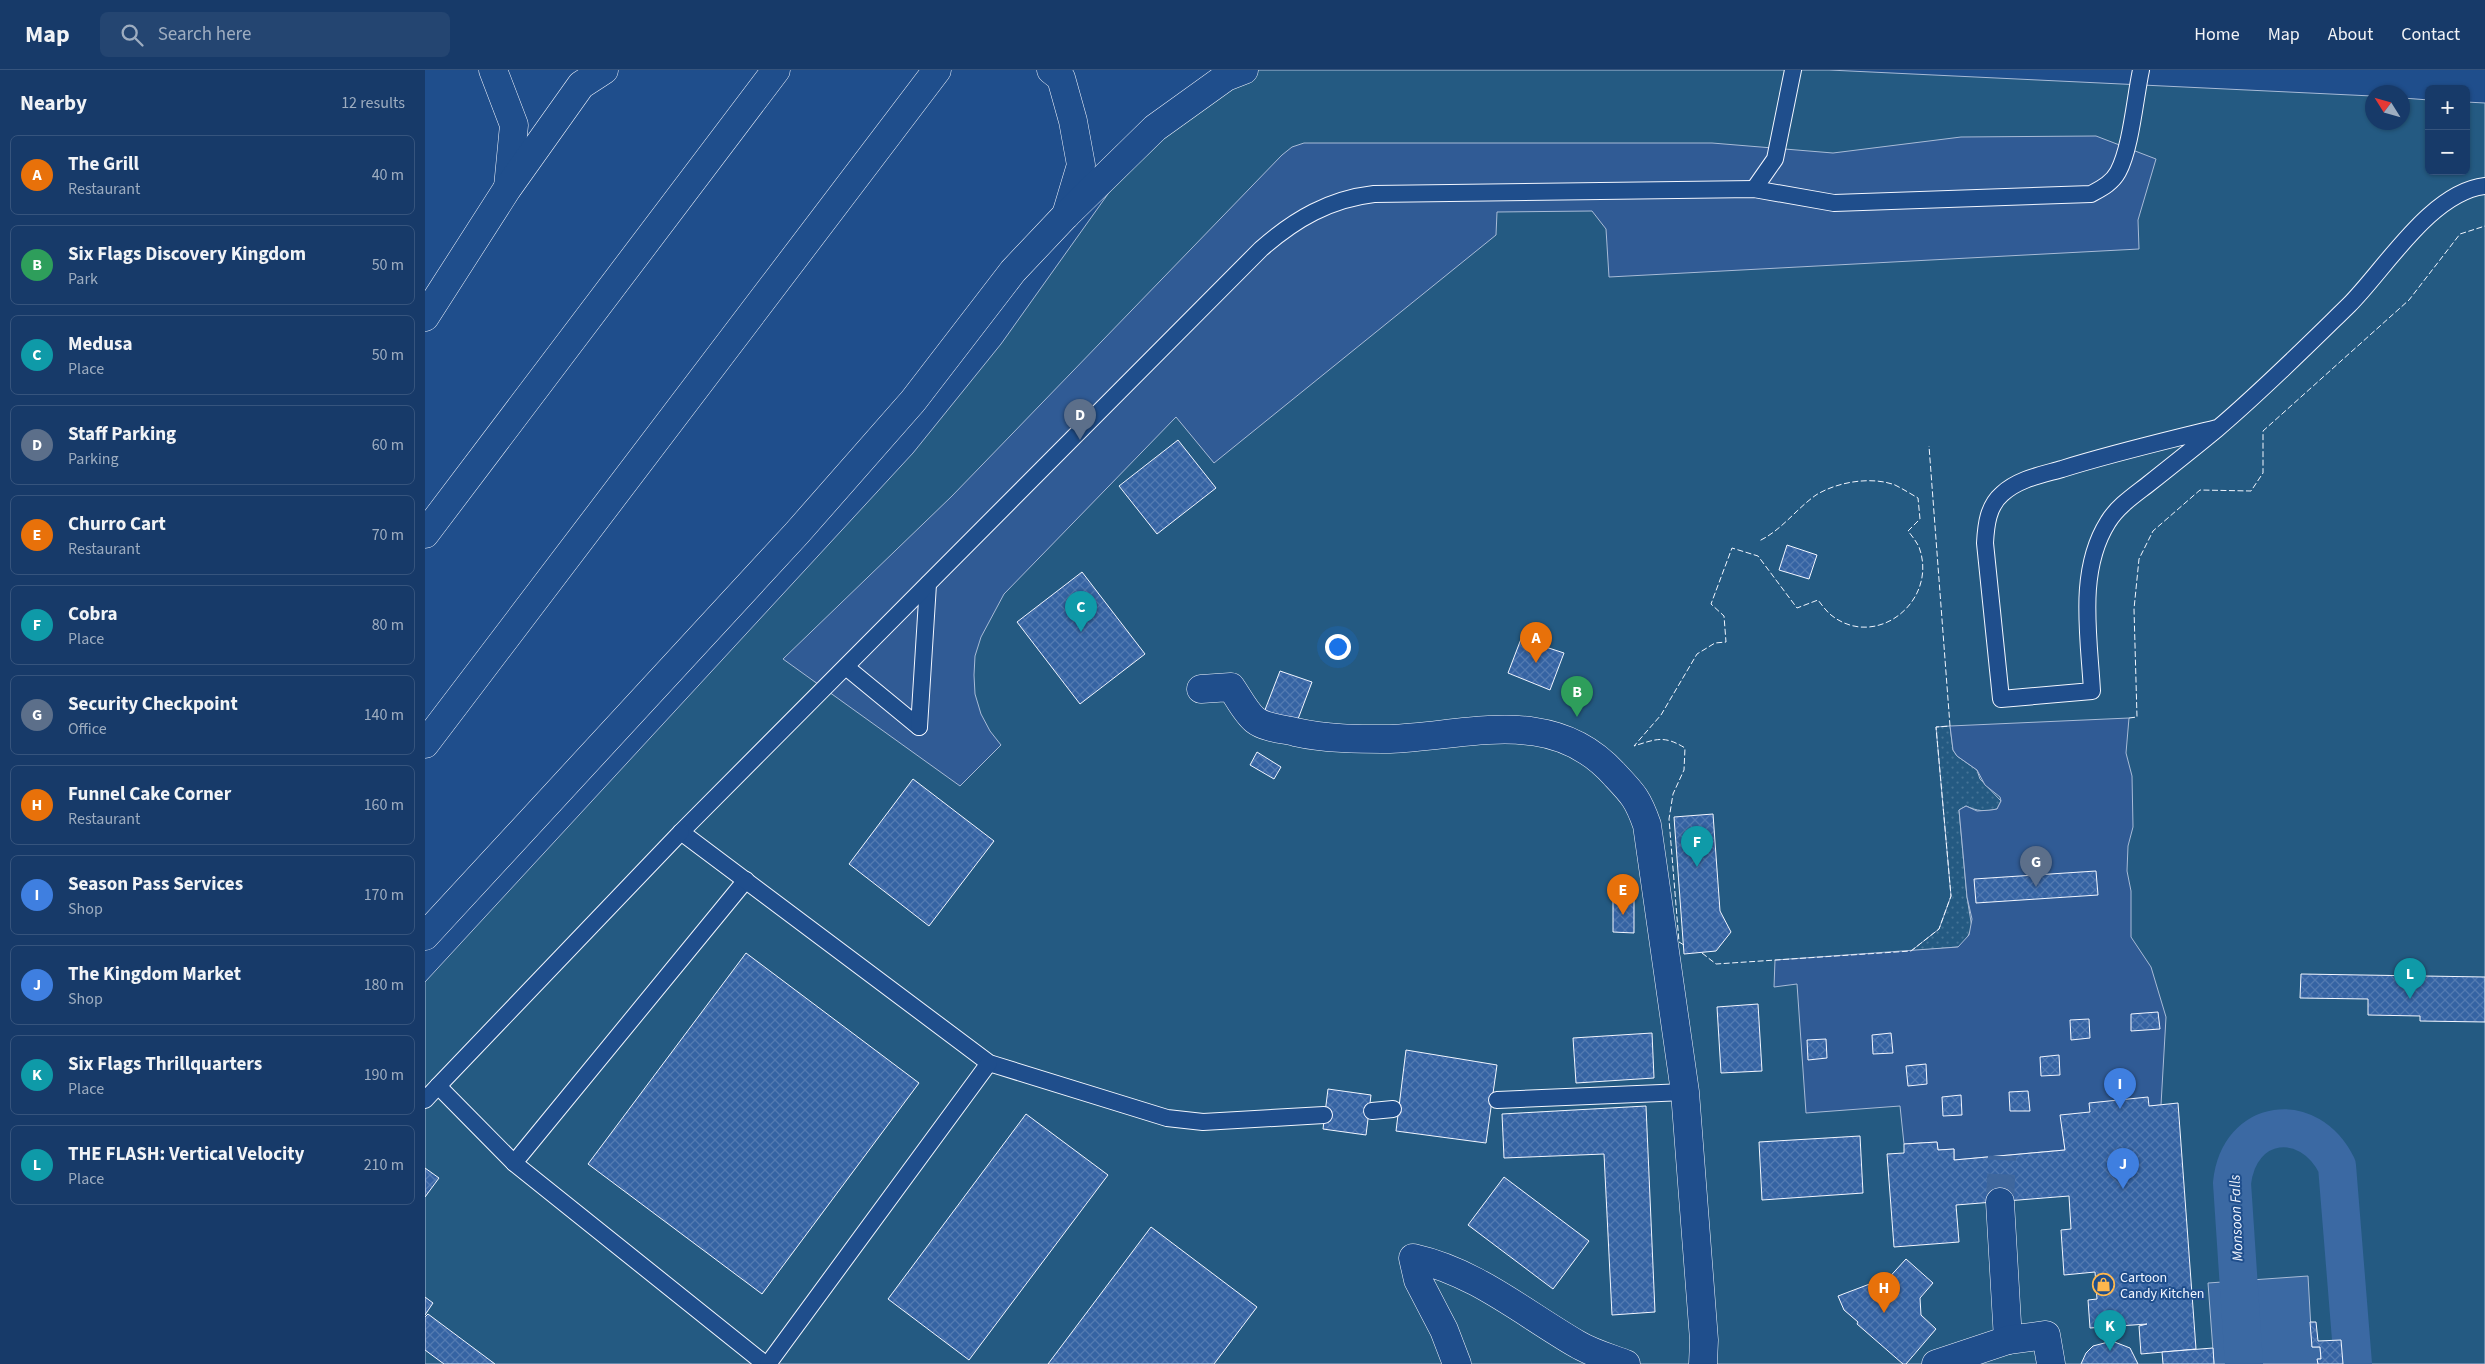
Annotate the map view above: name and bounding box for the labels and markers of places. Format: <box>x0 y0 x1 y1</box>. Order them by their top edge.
pin: D <box>1064 399 1096 440</box>
pin: C <box>1065 591 1097 632</box>
pin: A <box>1520 622 1552 663</box>
pin: B <box>1561 676 1593 717</box>
pin: F <box>1681 826 1713 867</box>
pin: G <box>2020 846 2052 887</box>
pin: E <box>1607 874 1639 915</box>
pin: L <box>2394 958 2426 999</box>
pin: I <box>2104 1068 2136 1109</box>
pin: J <box>2107 1148 2139 1189</box>
place label: Cartoon Candy Kitchen <box>2120 1268 2205 1304</box>
pin: H <box>1868 1272 1900 1313</box>
shop icon: Cartoon Candy Kitchen <box>2092 1273 2116 1297</box>
pin: K <box>2094 1310 2126 1351</box>

